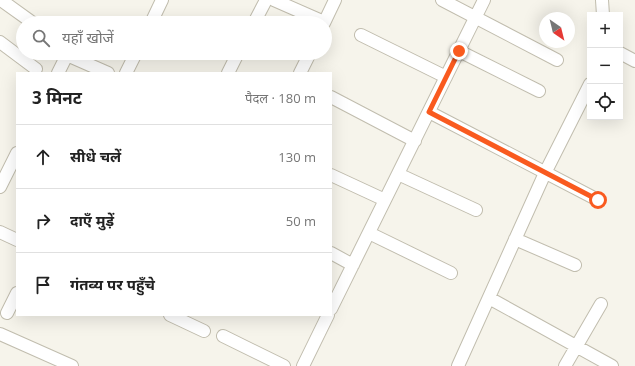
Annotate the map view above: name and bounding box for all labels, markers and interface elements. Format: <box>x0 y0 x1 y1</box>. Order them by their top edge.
north arrow <box>539 12 575 48</box>
map controls <box>587 12 623 120</box>
button: + <box>587 12 623 48</box>
search box <box>16 16 332 60</box>
icon: search <box>30 27 52 49</box>
text: यहाँ खोजें <box>62 27 114 47</box>
route end <box>450 42 468 60</box>
button: − <box>587 48 623 84</box>
button: locate <box>587 84 623 120</box>
text: 3 मिनट <box>32 86 82 109</box>
text: पैदल · 180 m <box>245 89 316 107</box>
icon: ahead <box>32 146 54 168</box>
text: सीधे चलें <box>70 146 121 166</box>
text: 130 m <box>278 148 316 166</box>
route start <box>589 191 607 209</box>
icon: right <box>32 210 54 232</box>
text: दाएँ मुड़ें <box>70 210 114 230</box>
text: 50 m <box>286 212 316 230</box>
icon: arrive <box>32 274 54 296</box>
text: गंतव्य पर पहुँचे <box>70 274 155 294</box>

